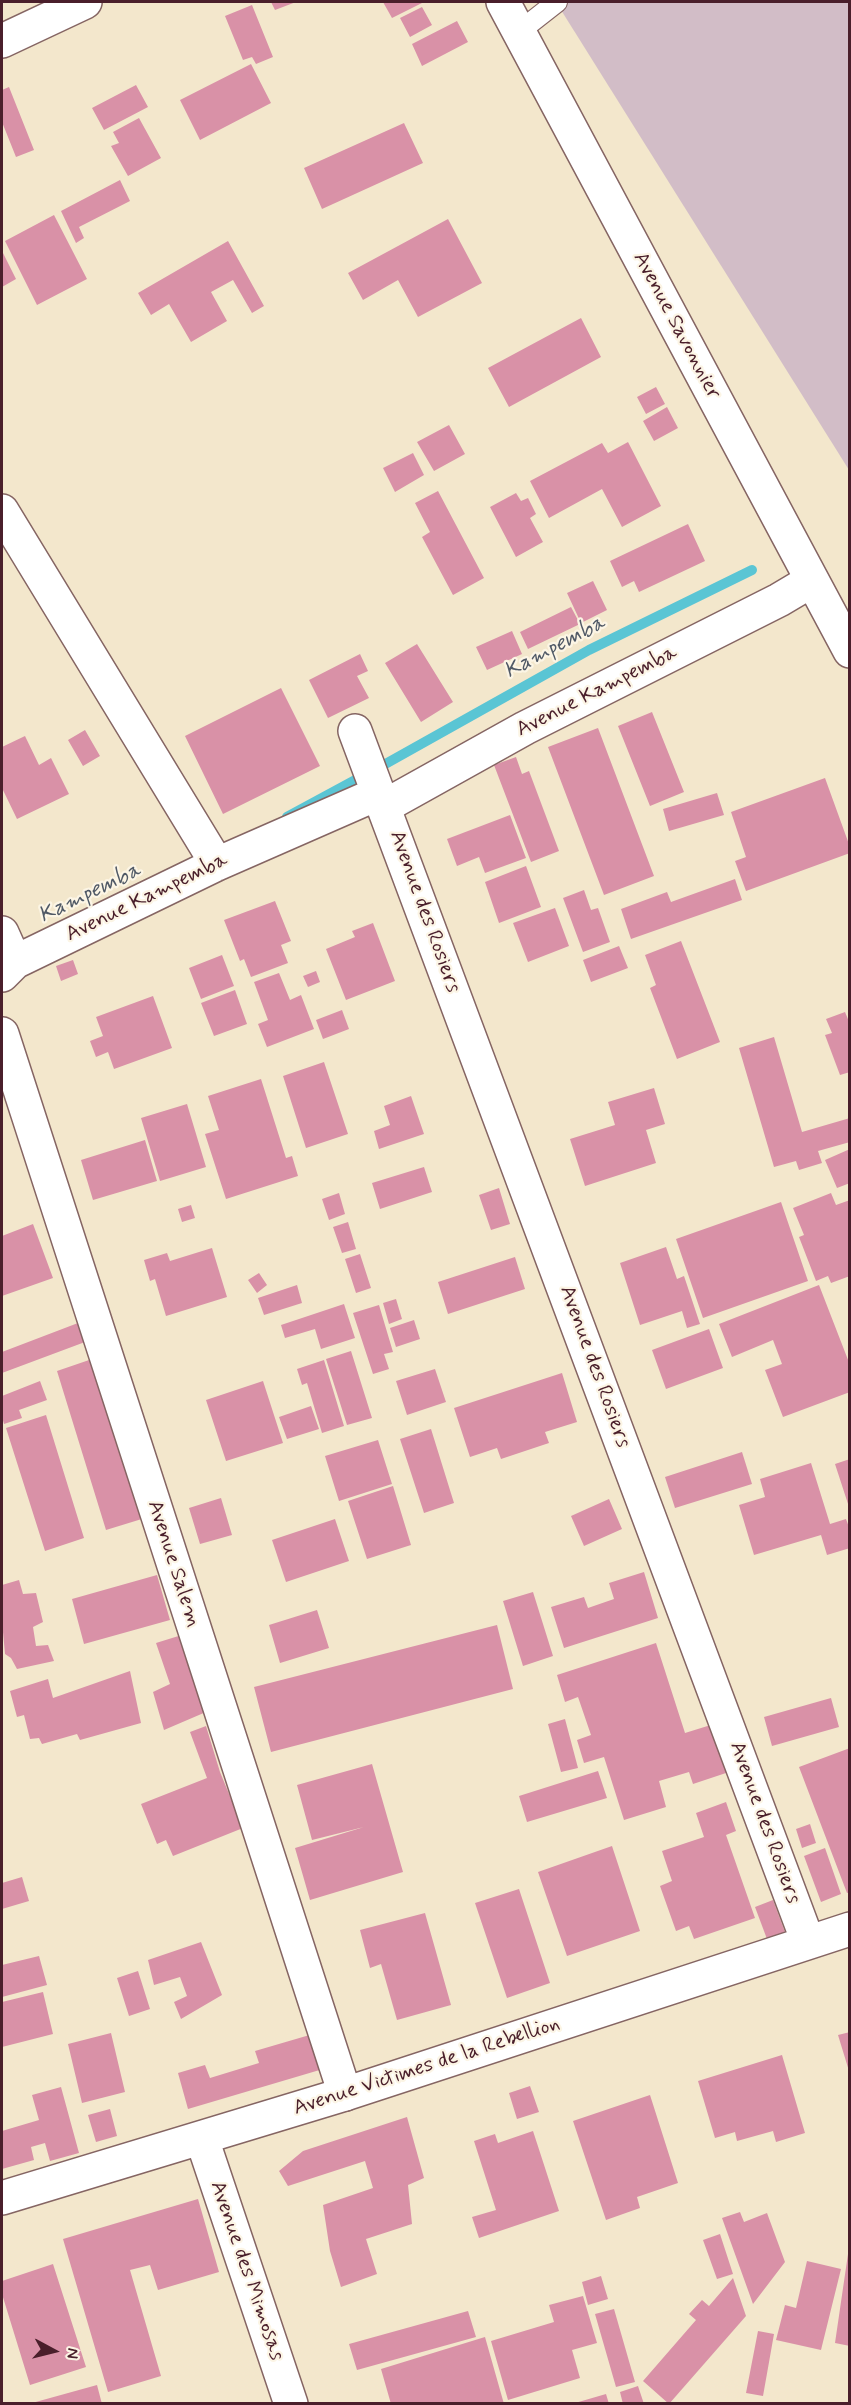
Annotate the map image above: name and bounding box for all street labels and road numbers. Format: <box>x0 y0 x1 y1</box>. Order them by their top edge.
street label: Avenue Savonnier <box>627 248 725 404</box>
street label: Avenue Kampemba <box>513 641 681 743</box>
street label: Avenue des Rosiers <box>383 827 465 997</box>
street label: Avenue Kampemba <box>62 848 232 948</box>
street label: Avenue des Rosiers <box>553 1282 635 1452</box>
street label: Avenue Salem <box>141 1497 205 1631</box>
street label: Avenue des Rosiers <box>723 1738 805 1908</box>
street label: Avenue Victimes de la Rebellion <box>291 2012 563 2122</box>
street label: Avenue des Mimosas <box>203 2178 289 2364</box>

